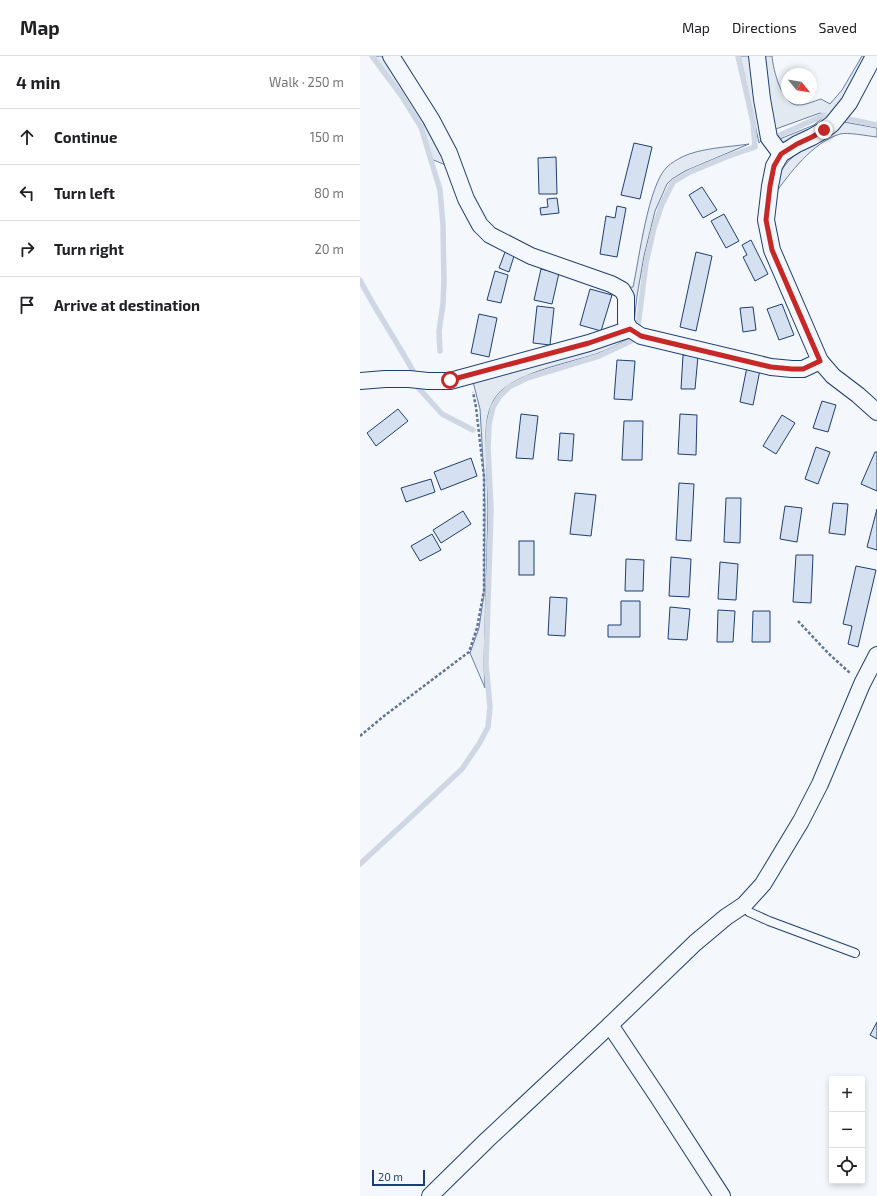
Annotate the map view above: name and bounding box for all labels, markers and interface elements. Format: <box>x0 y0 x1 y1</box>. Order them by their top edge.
text: Map <box>20 16 60 39</box>
text: Map <box>682 19 710 36</box>
text: Directions <box>732 19 797 36</box>
text: Saved <box>819 19 857 36</box>
north arrow <box>781 68 817 104</box>
text: 4 min <box>16 72 60 92</box>
text: Walk · 250 m <box>269 74 344 90</box>
route end <box>815 121 833 139</box>
icon: ahead <box>16 126 38 148</box>
text: Continue <box>54 128 117 146</box>
text: 150 m <box>310 129 344 145</box>
icon: left <box>16 182 38 204</box>
text: Turn left <box>54 184 115 202</box>
text: 80 m <box>314 185 344 201</box>
icon: right <box>16 238 38 260</box>
text: Turn right <box>54 240 124 258</box>
text: 20 m <box>315 241 344 257</box>
icon: arrive <box>16 294 38 316</box>
text: Arrive at destination <box>54 296 200 314</box>
route start <box>441 371 459 389</box>
map controls <box>829 1076 865 1184</box>
button: + <box>829 1076 865 1112</box>
button: − <box>829 1112 865 1148</box>
button: locate <box>829 1148 865 1184</box>
scale bar <box>372 1168 425 1187</box>
text: 20 m <box>378 1170 403 1183</box>

